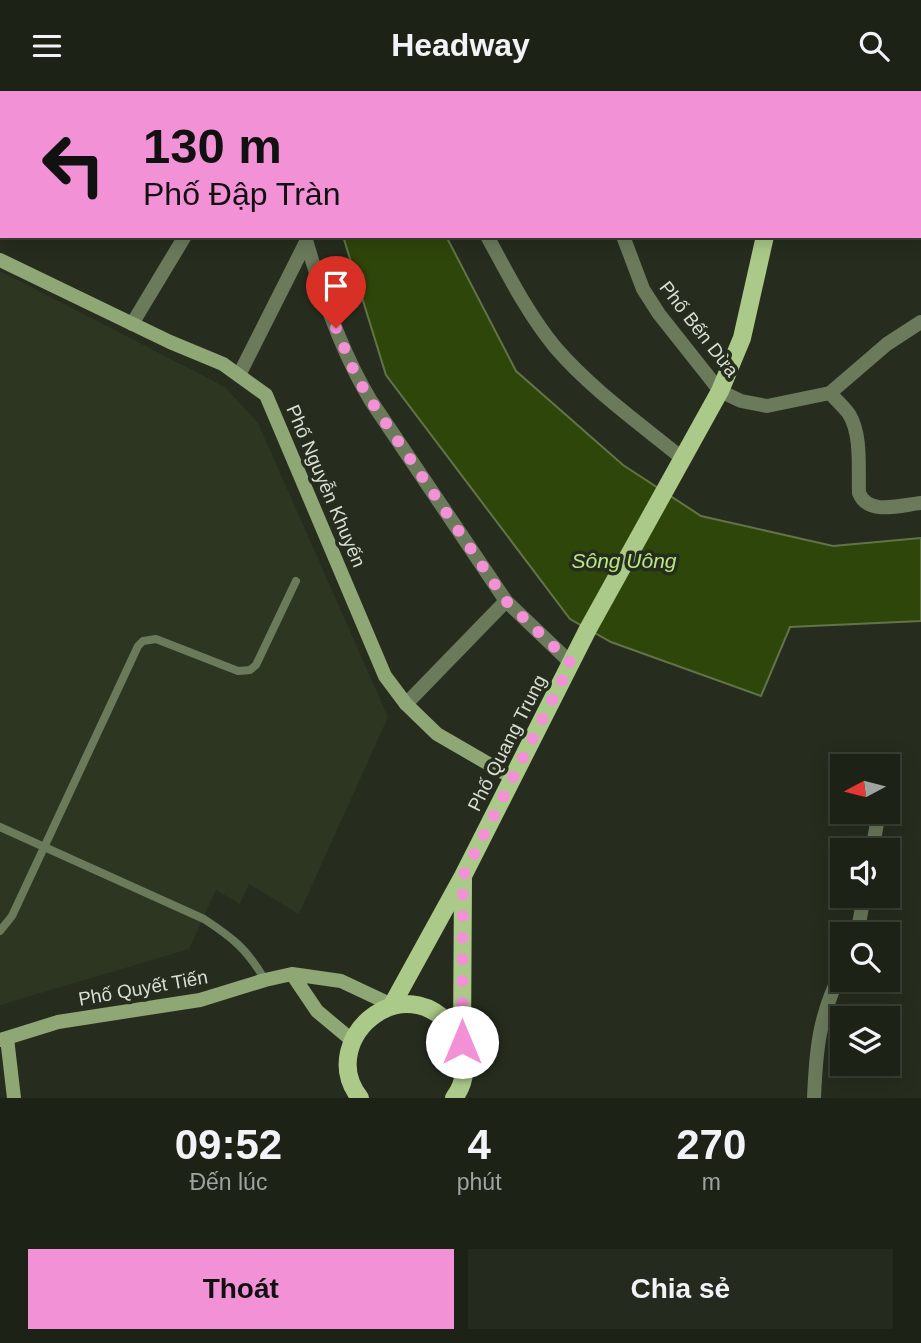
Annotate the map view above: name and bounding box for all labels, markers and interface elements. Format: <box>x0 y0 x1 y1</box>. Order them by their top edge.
icon: menu <box>28 27 66 65</box>
text: Headway <box>391 27 530 63</box>
icon: search <box>855 27 893 65</box>
icon: left <box>28 119 119 210</box>
text: 130 m <box>143 119 282 173</box>
text: Phố Đập Tràn <box>143 176 340 212</box>
pin <box>306 256 366 328</box>
icon: arrive <box>317 267 355 305</box>
street label: Phố Bến Dừa <box>655 277 743 381</box>
street label: Phố Nguyễn Khuyến <box>282 402 370 570</box>
water label: Sông Uông <box>571 549 677 572</box>
street label: Phố Quang Trung <box>464 671 550 815</box>
north arrow <box>830 754 900 824</box>
map controls <box>830 754 900 1076</box>
button: sound <box>830 838 900 908</box>
button: search <box>830 922 900 992</box>
street label: Phố Quyết Tiến <box>77 966 209 1010</box>
position arrow <box>425 1005 499 1079</box>
button: layers <box>830 1006 900 1076</box>
text: 09:52 <box>175 1121 282 1168</box>
text: 4 <box>467 1121 491 1168</box>
text: 270 <box>676 1121 746 1168</box>
text: Đến lúc <box>189 1169 267 1195</box>
text: phút <box>457 1169 502 1195</box>
text: m <box>702 1169 721 1195</box>
button: Thoát <box>28 1249 454 1329</box>
button: Chia sẻ <box>468 1249 893 1329</box>

